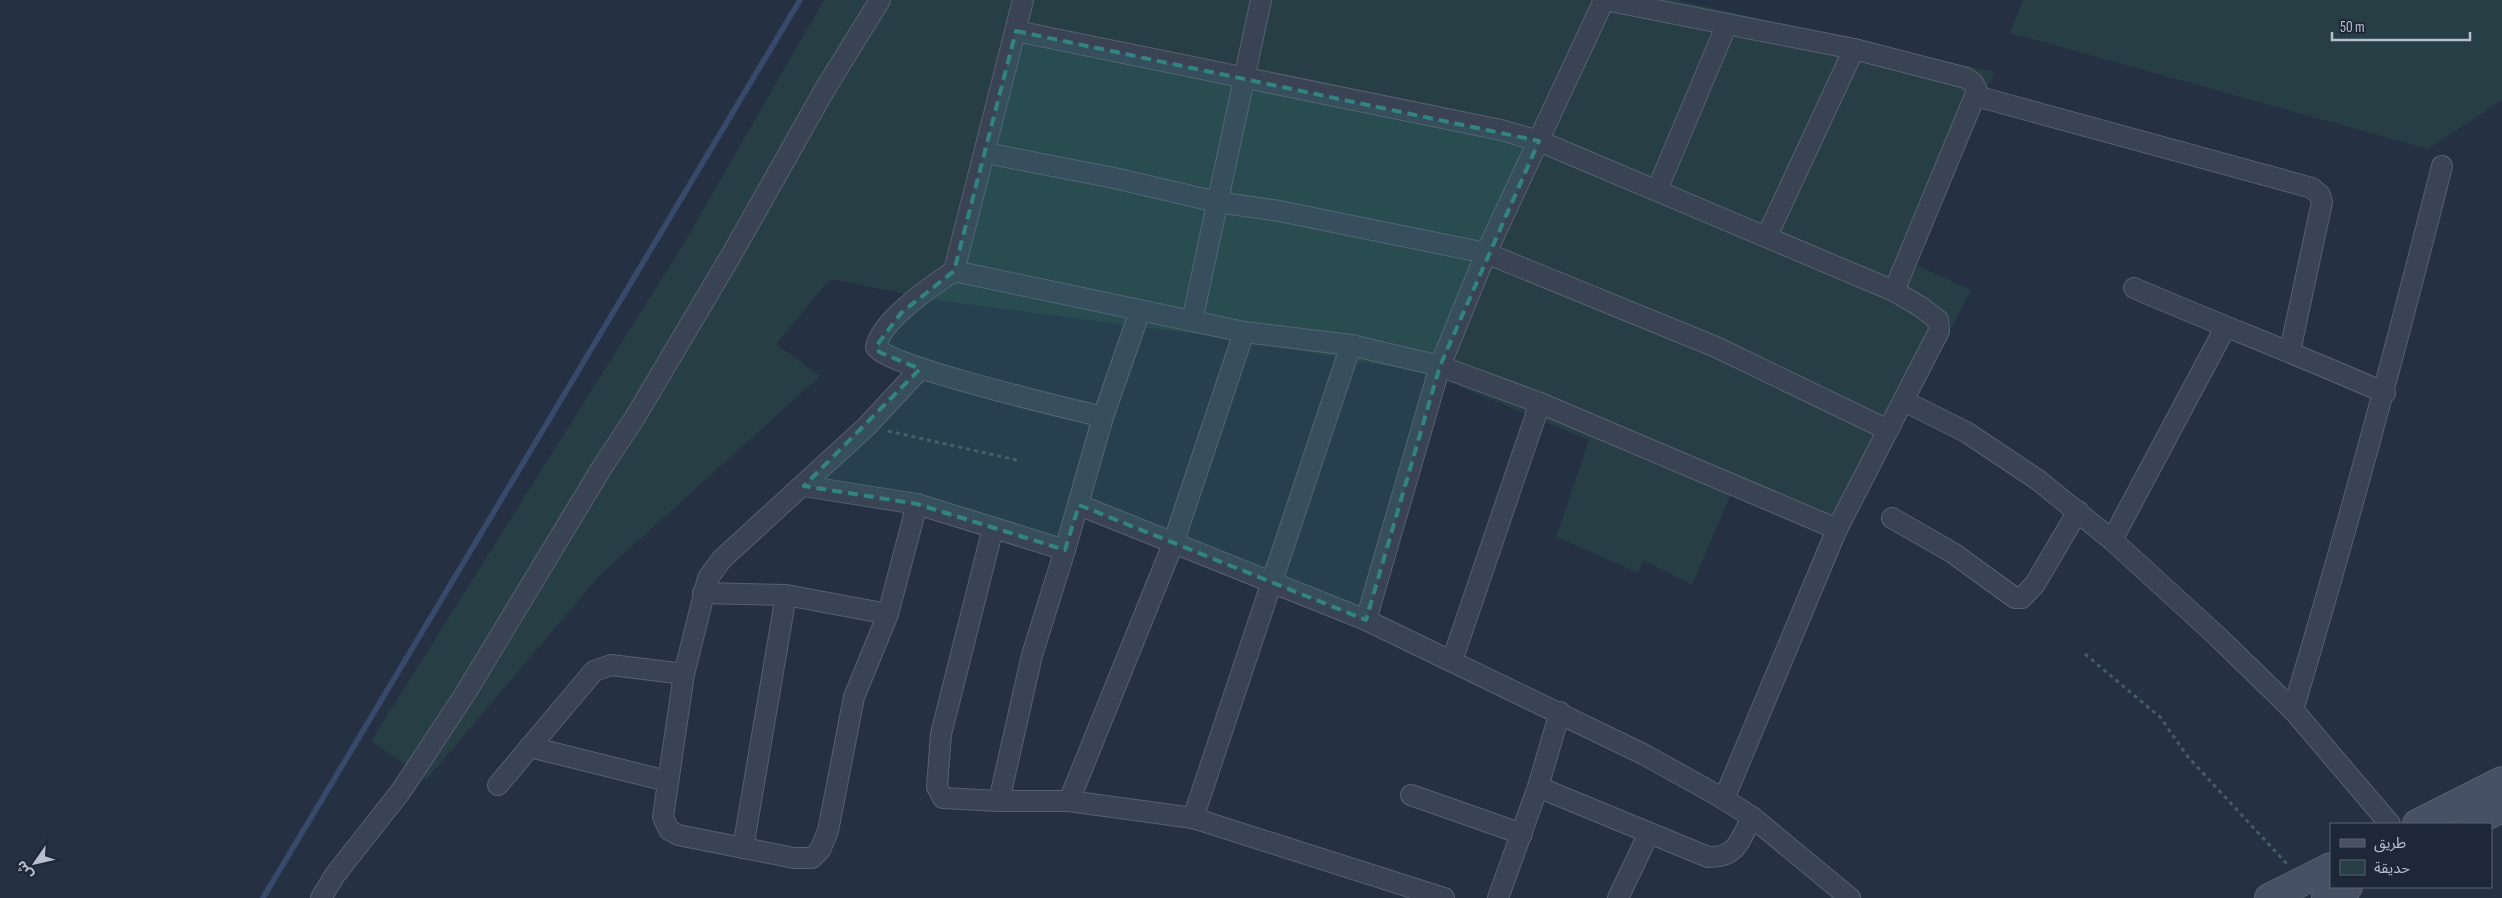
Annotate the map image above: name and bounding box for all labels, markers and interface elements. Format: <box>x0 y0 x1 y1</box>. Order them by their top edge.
scale bar <box>2332 10 2470 42</box>
text: 50 m <box>2340 18 2365 37</box>
legend <box>2330 823 2492 888</box>
text: طريق <box>2374 834 2406 853</box>
north arrow <box>10 838 60 888</box>
text: ش <box>12 857 37 883</box>
text: حديقة <box>2374 859 2410 878</box>

